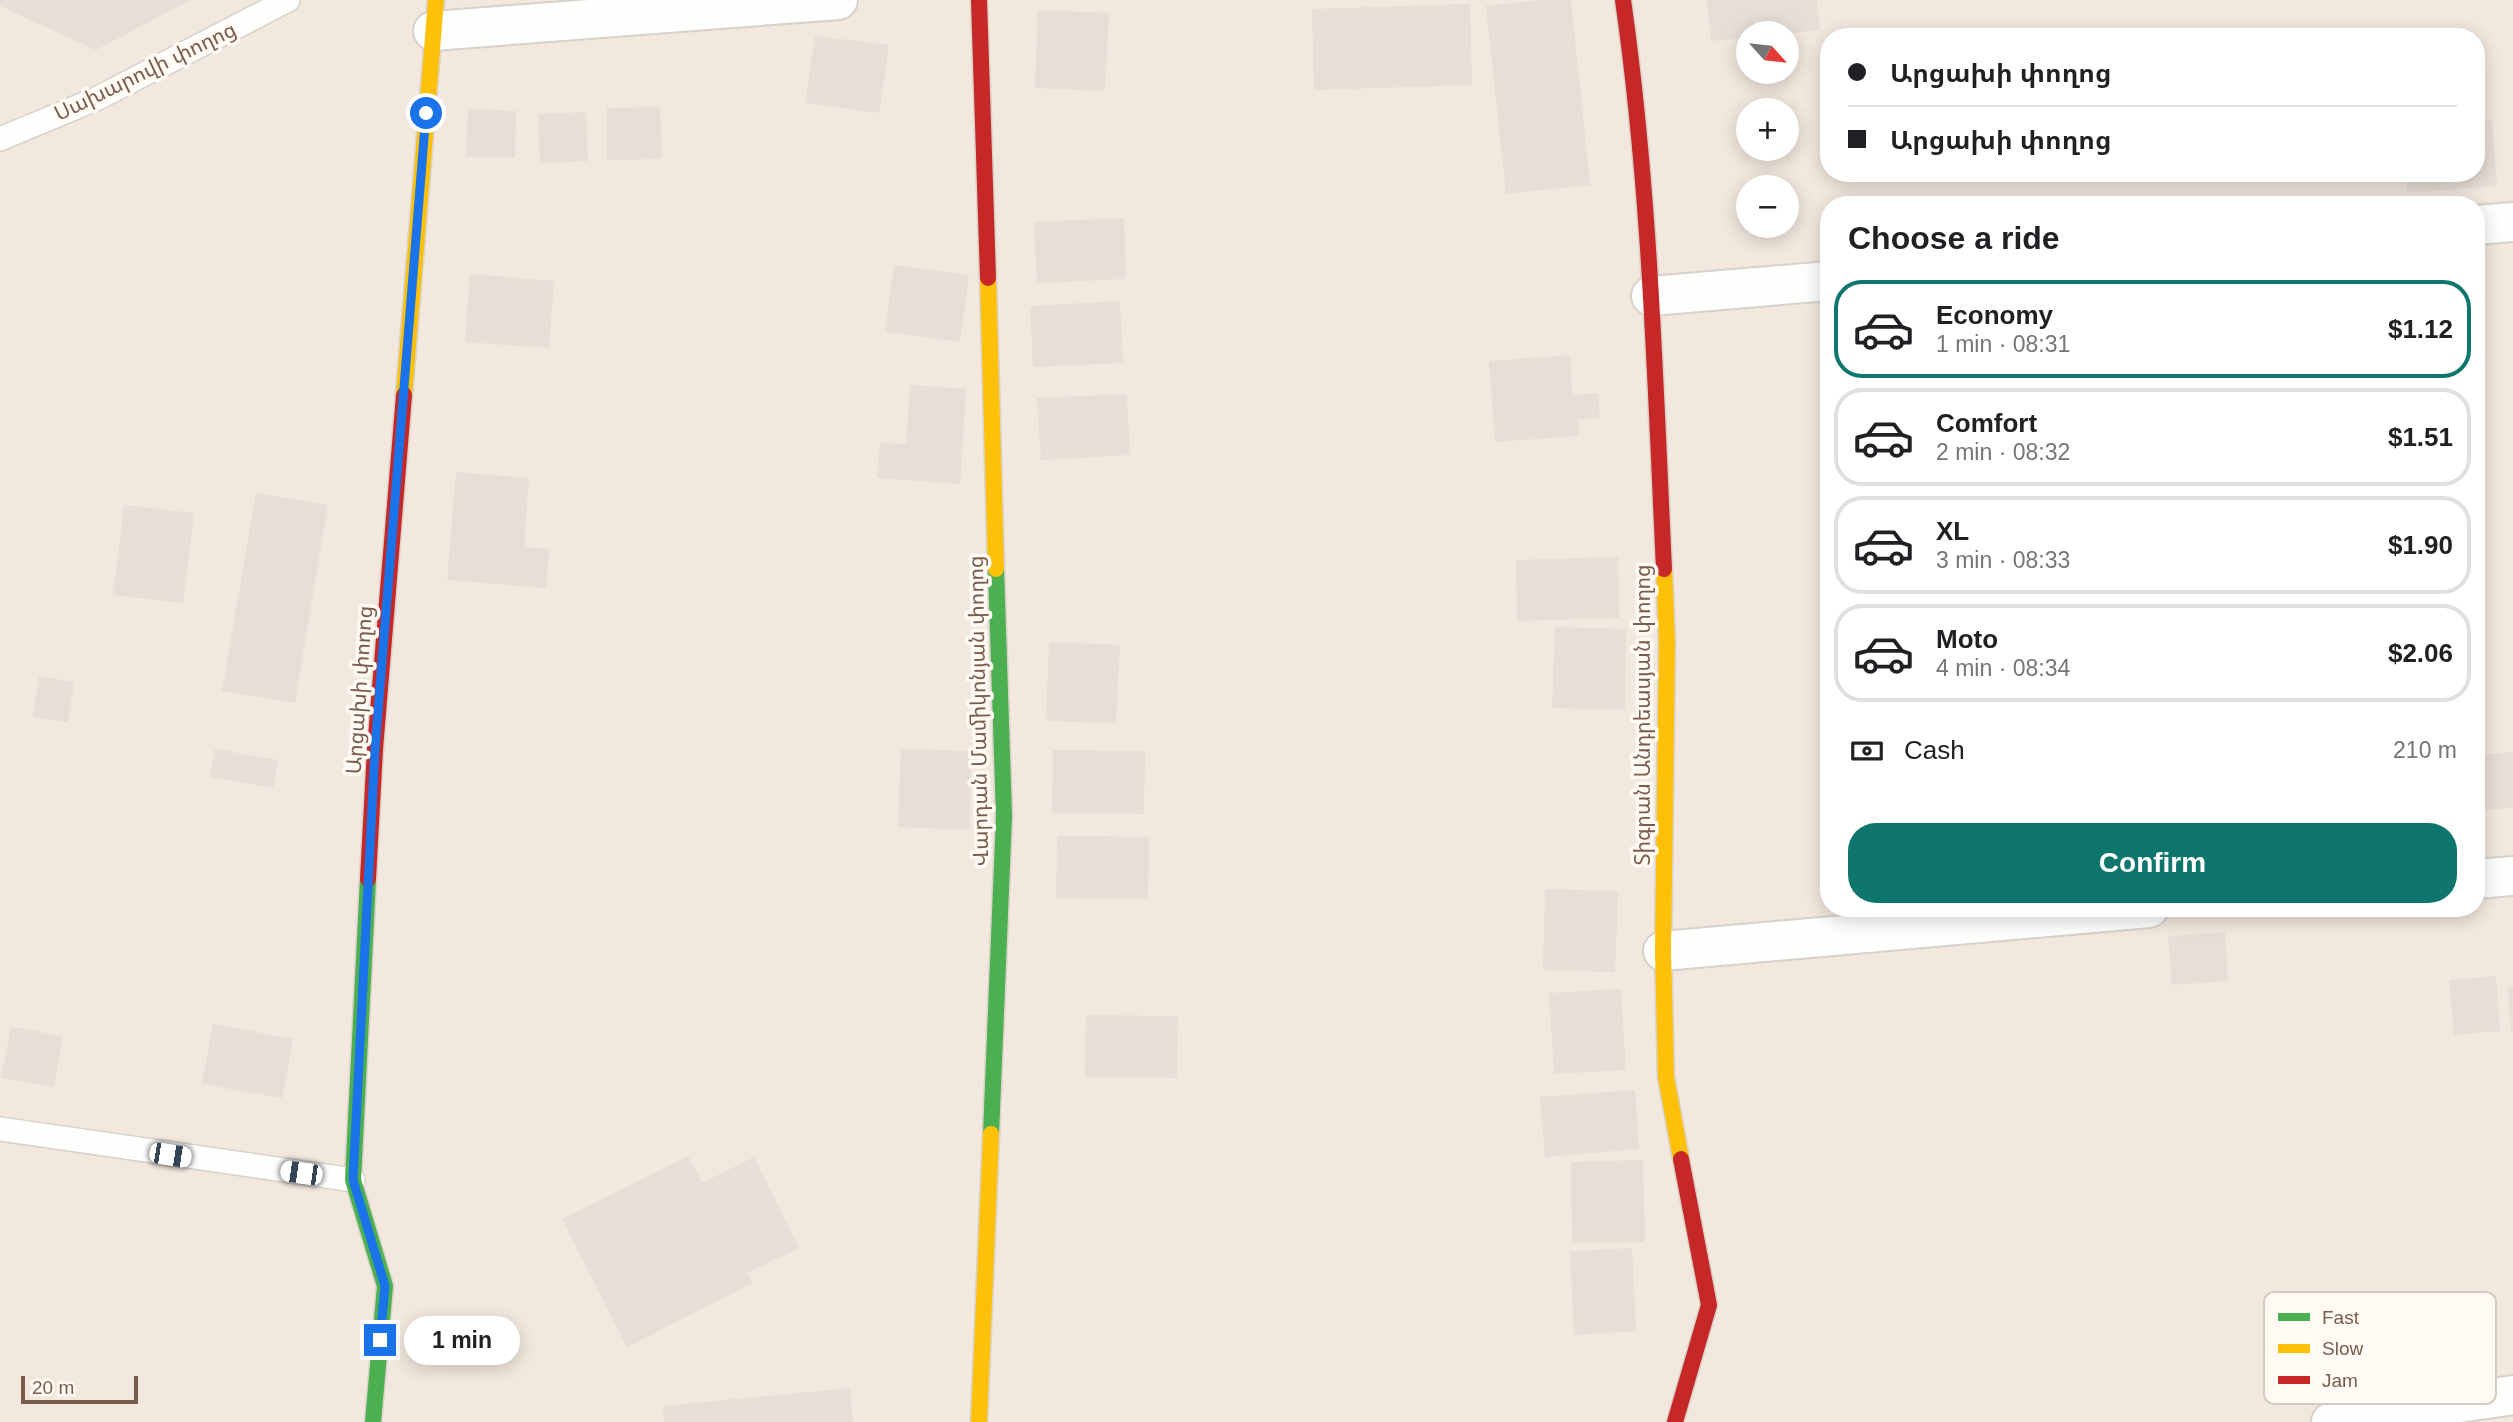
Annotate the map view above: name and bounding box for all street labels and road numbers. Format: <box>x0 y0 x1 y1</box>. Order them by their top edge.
street label: Սախարովի փողոց <box>51 17 240 126</box>
street label: Վարդան Մամիկոնյան փողոց <box>964 555 993 867</box>
street label: Տիգրան Անդրեասյան փողոց <box>1631 564 1655 866</box>
street label: Արցախի փողոց <box>342 605 377 775</box>

